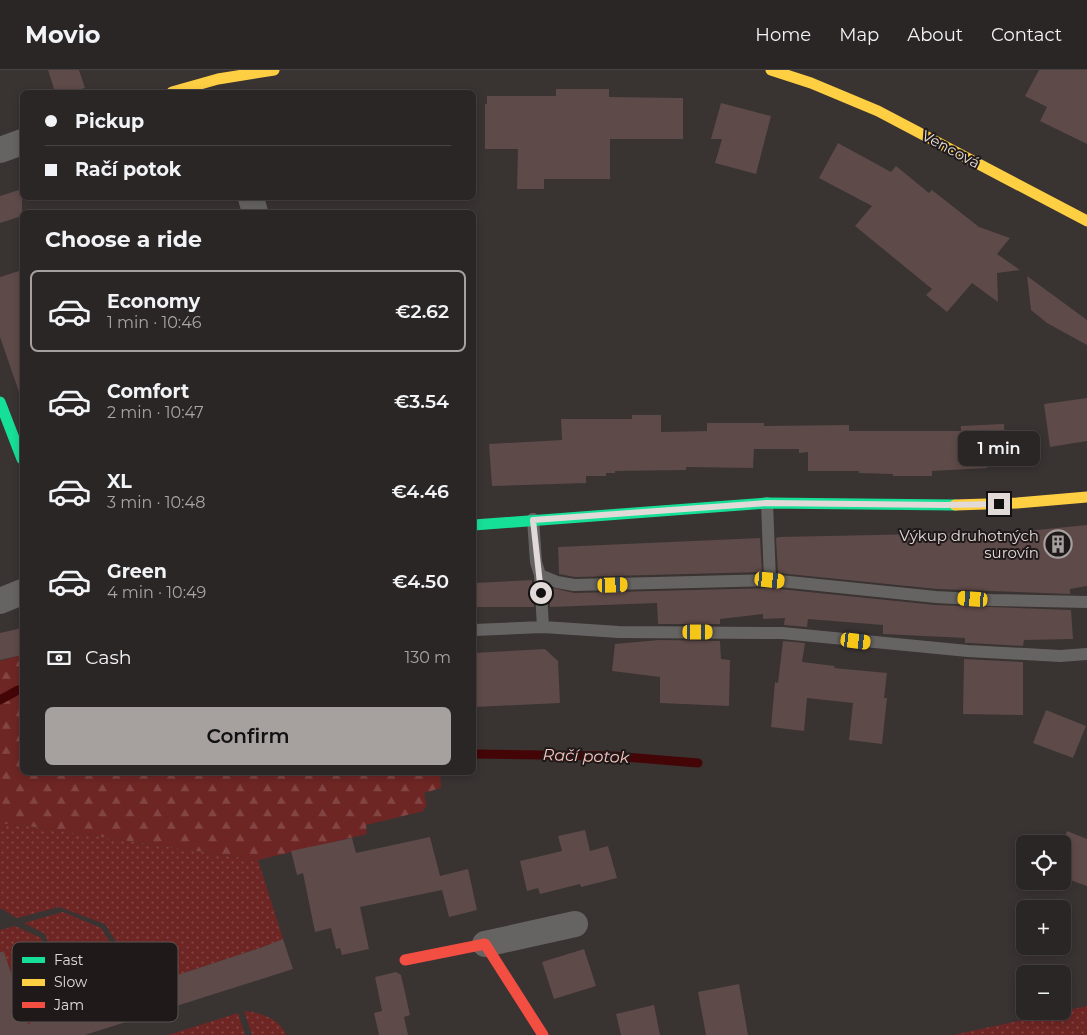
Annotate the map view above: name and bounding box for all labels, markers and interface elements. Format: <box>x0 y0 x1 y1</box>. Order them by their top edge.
text: Movio <box>25 20 101 49</box>
text: Home <box>755 24 811 46</box>
text: Map <box>839 24 879 46</box>
text: About <box>907 24 963 46</box>
text: Contact <box>991 24 1062 46</box>
text: Pickup <box>75 110 144 133</box>
street label: Vencová <box>919 126 983 172</box>
text: Račí potok <box>75 158 181 181</box>
text: Choose a ride <box>45 226 202 253</box>
icon: car <box>47 289 92 334</box>
text: Economy <box>107 290 200 313</box>
text: €2.62 <box>395 300 449 323</box>
text: 1 min · 10:46 <box>107 313 202 332</box>
icon: car <box>47 379 92 424</box>
text: Comfort <box>107 380 189 403</box>
text: €3.54 <box>394 390 449 413</box>
text: 2 min · 10:47 <box>107 403 204 422</box>
callout: 1 min <box>958 432 1040 466</box>
text: 1 min <box>978 439 1020 458</box>
icon: car <box>47 469 92 514</box>
text: XL <box>107 470 132 493</box>
text: €4.46 <box>391 480 449 503</box>
text: 3 min · 10:48 <box>107 493 205 512</box>
route end <box>988 493 1010 515</box>
place label: Výkup druhotných surovín <box>899 526 1039 562</box>
building icon: Výkup druhotných surovín <box>1043 529 1073 559</box>
icon: car <box>47 559 92 604</box>
text: Green <box>107 560 167 583</box>
text: €4.50 <box>392 570 449 593</box>
car <box>754 571 785 589</box>
car <box>597 577 628 593</box>
route start <box>530 582 552 604</box>
text: 4 min · 10:49 <box>107 583 206 602</box>
car <box>957 590 988 608</box>
car <box>683 625 713 640</box>
car <box>840 632 871 650</box>
icon: cash <box>45 644 73 672</box>
text: Cash <box>85 646 132 669</box>
text: 130 m <box>404 648 451 667</box>
button: Confirm <box>45 707 451 765</box>
water label: Račí potok <box>542 745 631 767</box>
map controls <box>1016 835 1071 1020</box>
button: locate <box>1016 835 1071 890</box>
button: + <box>1016 900 1071 955</box>
legend <box>12 942 178 1022</box>
text: Fast <box>54 951 84 969</box>
button: − <box>1016 965 1071 1020</box>
text: Slow <box>54 973 88 991</box>
text: Jam <box>53 996 84 1014</box>

